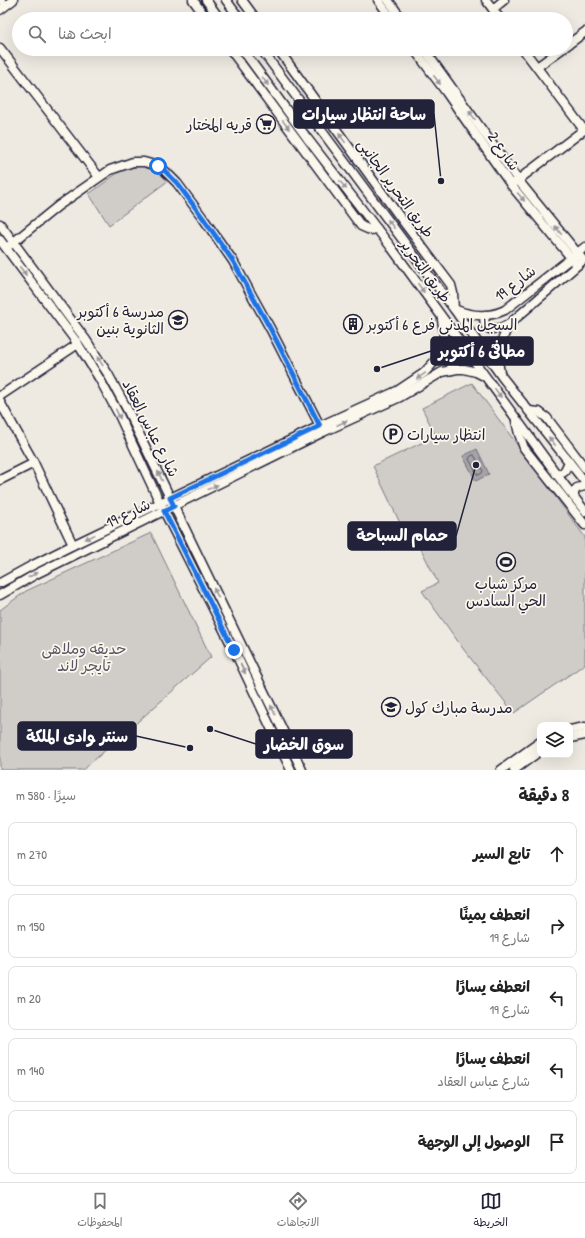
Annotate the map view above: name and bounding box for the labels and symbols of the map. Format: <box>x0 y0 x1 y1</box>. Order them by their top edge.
one-way arrow <box>261 75 269 86</box>
one-way arrow <box>433 75 442 86</box>
callout: ساحة انتظار سيارات <box>294 100 434 128</box>
text: ساحة انتظار سيارات <box>302 103 426 125</box>
one-way arrow <box>468 109 476 120</box>
supermarket icon: قريه المختار <box>255 113 277 135</box>
place label: قريه المختار <box>186 114 252 135</box>
one-way arrow <box>282 120 290 131</box>
street label: شارع 2 <box>483 127 525 175</box>
one-way arrow <box>338 133 346 143</box>
street label: طريق التحرير الجانبى <box>353 134 439 242</box>
route start <box>149 157 167 175</box>
one-way arrow <box>339 179 347 190</box>
one-way arrow <box>517 192 526 203</box>
one-way arrow <box>387 219 395 230</box>
one-way arrow <box>554 225 563 235</box>
street label: طريق التحرير <box>395 233 456 307</box>
street label: شارع 19 <box>490 260 540 306</box>
one-way arrow <box>19 265 28 276</box>
one-way arrow <box>417 283 425 294</box>
place label: مدرسة 6 أكتوبر الثانوية بنين <box>75 301 164 339</box>
school or university icon: مدرسة 6 أكتوبر الثانوية بنين <box>167 309 189 331</box>
building icon: السجل المدنى فرع 6 أكتوبر <box>342 313 364 335</box>
place label: السجل المدنى فرع 6 أكتوبر <box>365 314 517 335</box>
callout: مطافئ 6 أكتوبر <box>431 337 533 365</box>
text: مطافئ 6 أكتوبر <box>437 340 525 362</box>
one-way arrow <box>96 355 103 367</box>
one-way arrow <box>415 371 426 380</box>
street label: شارع عباس العقاد <box>117 376 185 480</box>
one-way arrow <box>494 388 502 399</box>
one-way arrow <box>115 408 121 420</box>
one-way arrow <box>336 420 348 426</box>
parking icon: انتظار سيارات <box>382 423 404 445</box>
place label: انتظار سيارات <box>407 424 485 445</box>
one-way arrow <box>548 435 556 446</box>
one-way arrow <box>156 470 163 482</box>
one-way arrow <box>207 484 219 490</box>
street label: شارع 19 <box>102 493 154 533</box>
callout: حمام السباحة <box>348 522 456 550</box>
text: حمام السباحة <box>356 524 448 548</box>
one-way arrow <box>84 533 96 540</box>
sports icon: مركز شباب الحي السادس <box>495 551 517 573</box>
one-way arrow <box>28 572 39 579</box>
place label: مركز شباب الحي السادس <box>466 573 546 614</box>
one-way arrow <box>213 587 219 599</box>
park label: حديقه وملاهى تايجر لاند <box>42 638 126 676</box>
route end <box>225 641 243 659</box>
one-way arrow <box>240 663 246 675</box>
school or university icon: مدرسة مبارك كول <box>380 696 402 718</box>
place label: مدرسة مبارك كول <box>405 697 513 718</box>
one-way arrow <box>270 704 276 716</box>
callout: سنتر وادى الملكة <box>18 722 136 750</box>
text: سنتر وادى الملكة <box>26 725 128 747</box>
callout: سوق الخضار <box>256 730 352 758</box>
text: سوق الخضار <box>262 733 344 755</box>

